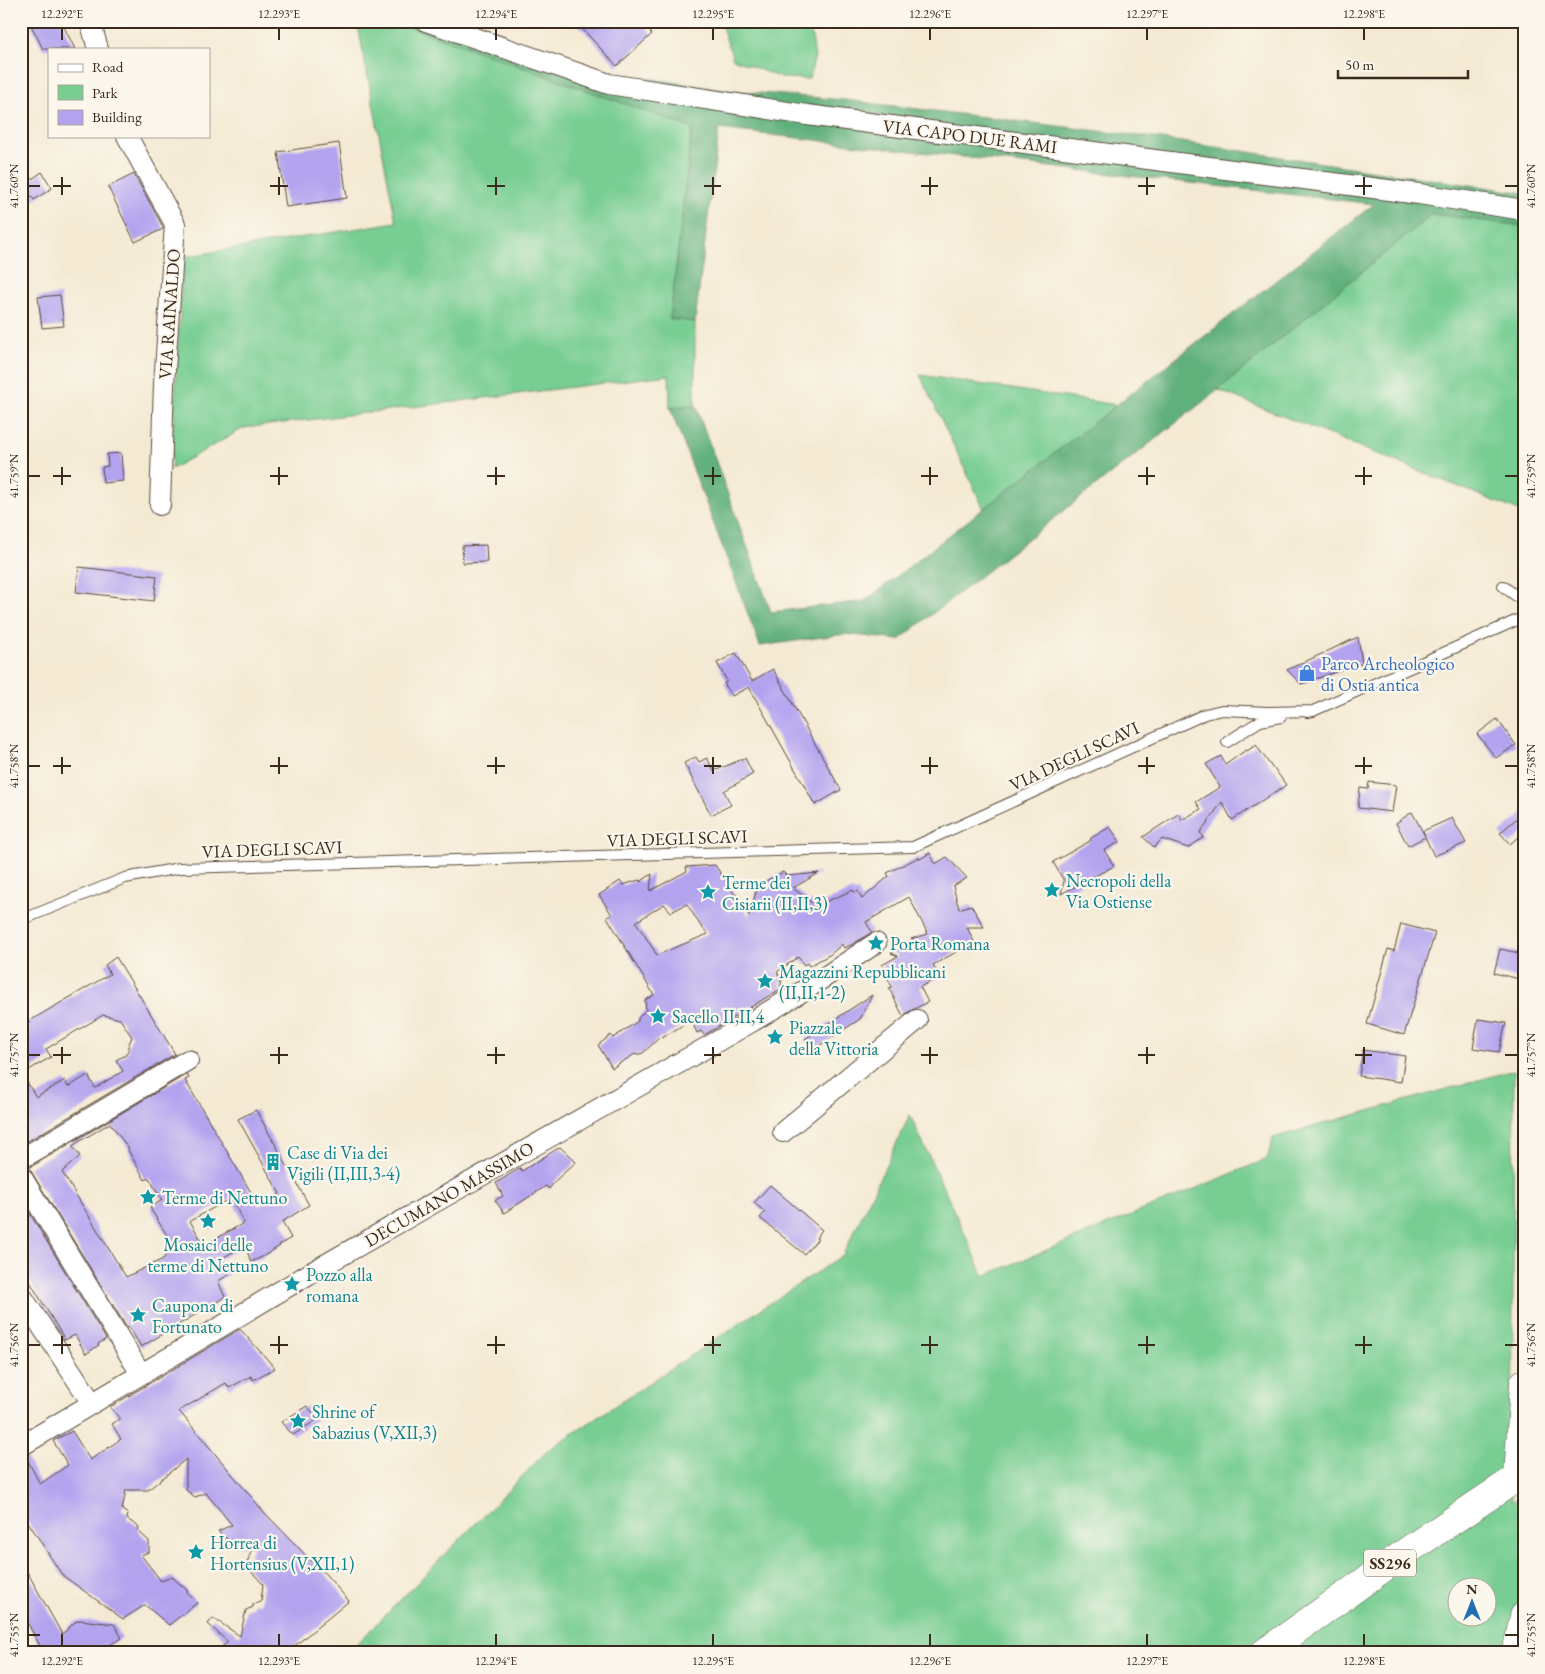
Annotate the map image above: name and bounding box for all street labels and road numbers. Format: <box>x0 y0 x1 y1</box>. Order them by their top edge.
street label: VIA CAPO DUE RAMI <box>881 114 1059 158</box>
street label: VIA RAINALDO <box>153 248 185 380</box>
street label: VIA DEGLI SCAVI <box>1005 716 1143 796</box>
street label: VIA DEGLI SCAVI <box>606 824 748 852</box>
street label: VIA DEGLI SCAVI <box>201 835 343 863</box>
street label: DECUMANO MASSIMO <box>360 1136 538 1252</box>
road number: SS296 <box>1364 1550 1416 1576</box>

